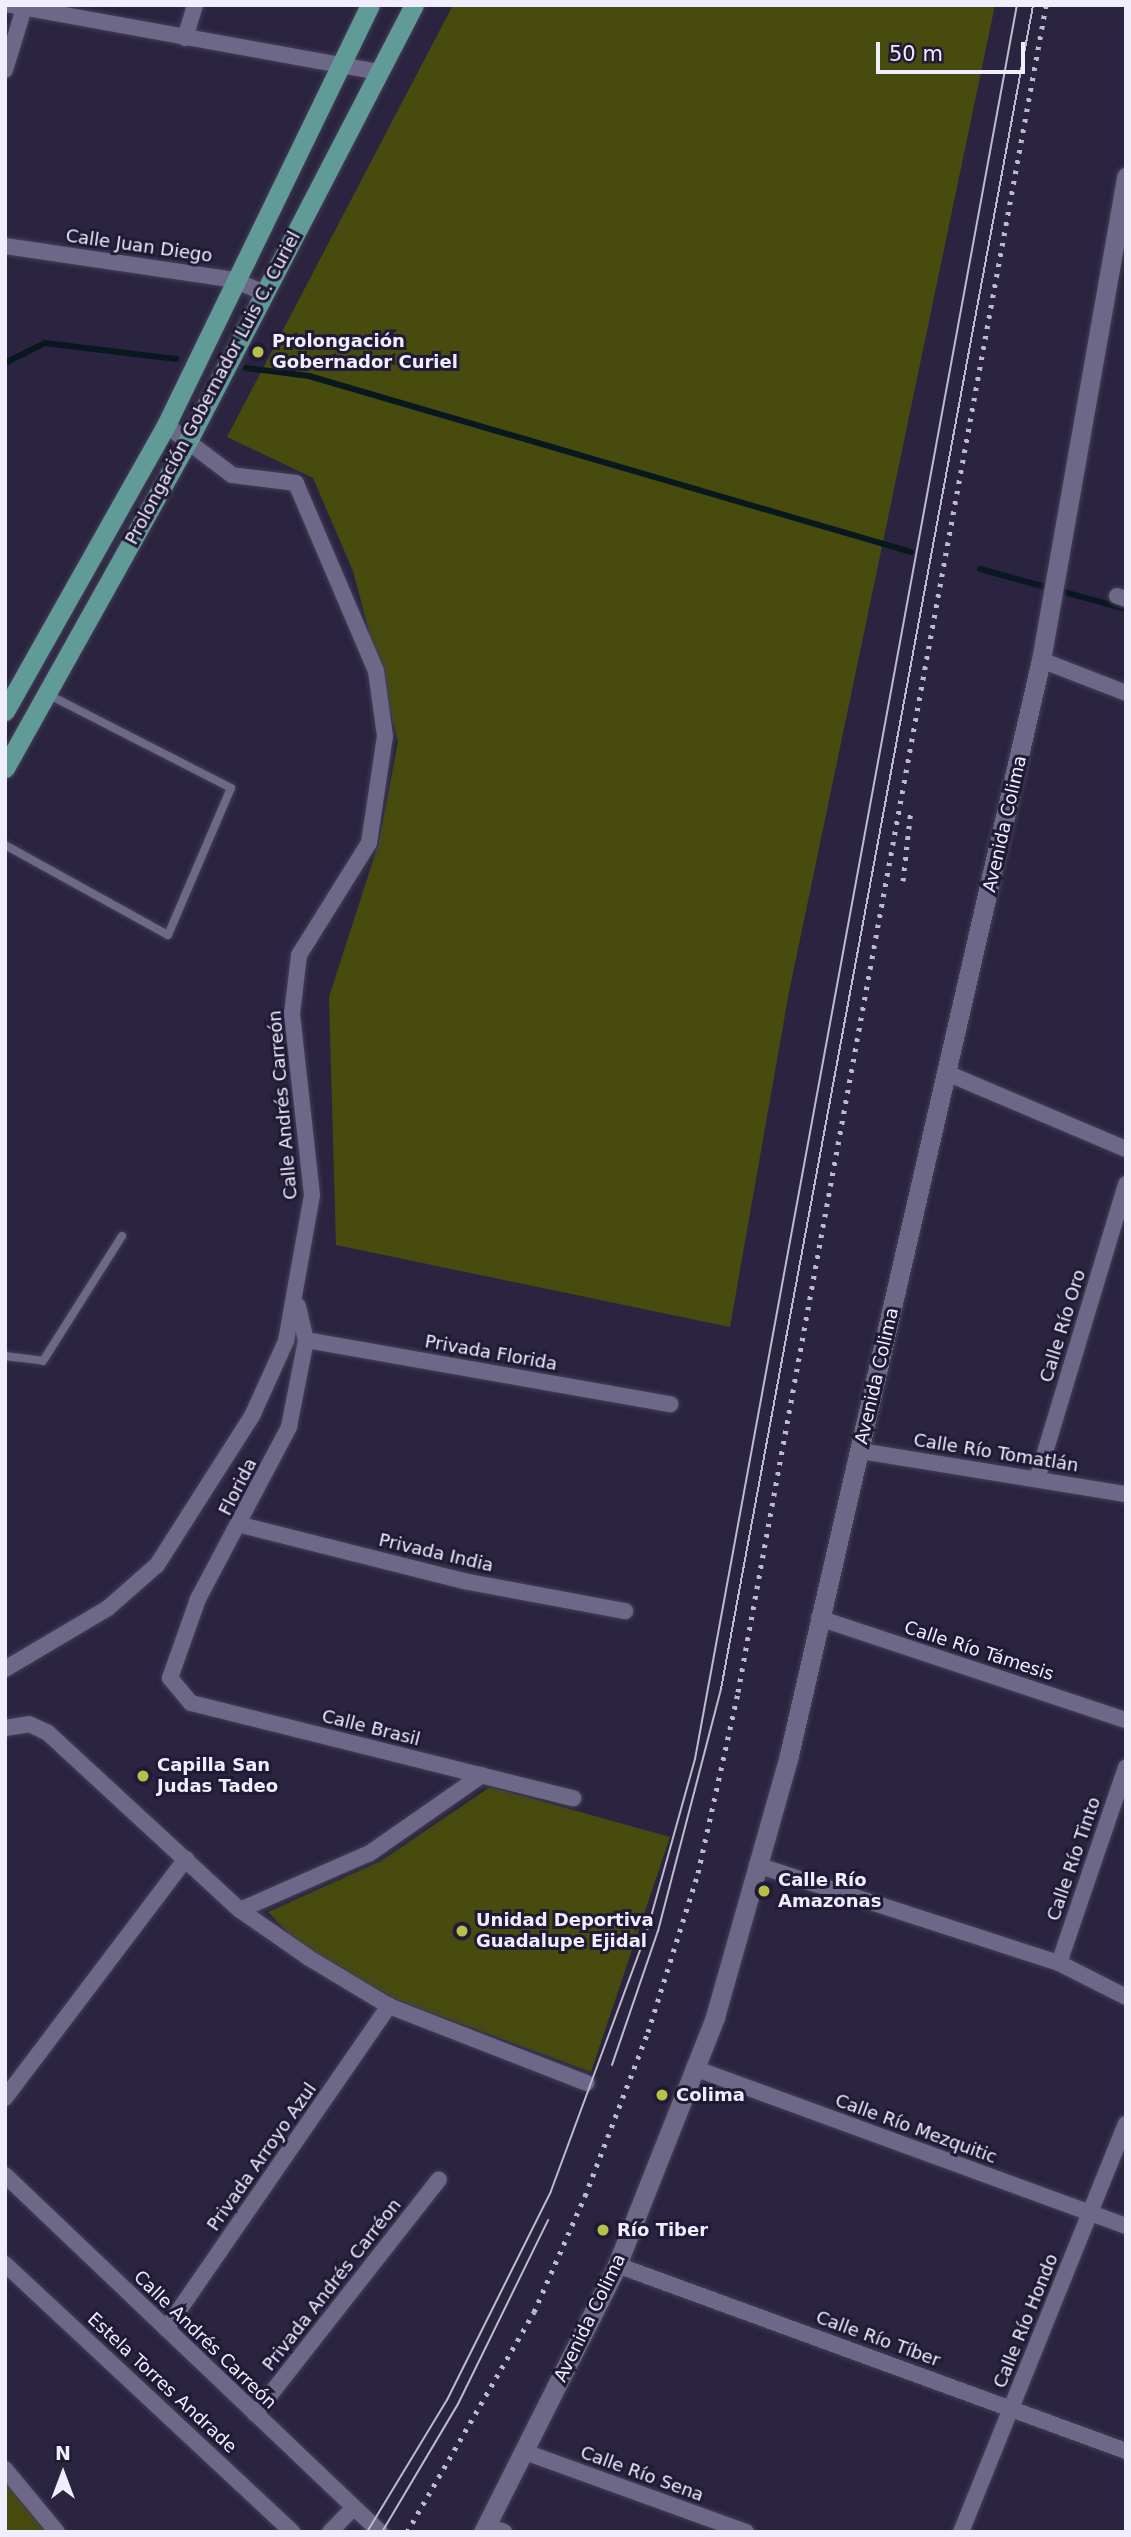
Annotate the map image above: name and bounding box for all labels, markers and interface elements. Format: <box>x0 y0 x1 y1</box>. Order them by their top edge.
scale bar <box>879 28 1028 72</box>
text: 50 m <box>889 42 943 66</box>
street label: Calle Juan Diego <box>64 225 214 267</box>
street label: Prolongación Gobernador Luis C. Curiel <box>121 228 305 548</box>
place label: Prolongación Gobernador Curiel <box>272 331 458 374</box>
marker: Prolongación Gobernador Curiel <box>250 344 266 360</box>
street label: Avenida Colima <box>979 754 1031 894</box>
street label: Calle Andrés Carreón <box>264 1009 302 1201</box>
street label: Calle Río Oro <box>1036 1267 1090 1385</box>
street label: Avenida Colima <box>851 1306 903 1446</box>
street label: Privada Florida <box>423 1331 559 1375</box>
street label: Calle Río Tomatlán <box>912 1429 1080 1477</box>
street label: Florida <box>214 1455 262 1519</box>
street label: Privada India <box>377 1529 495 1577</box>
street label: Calle Río Támesis <box>901 1617 1057 1685</box>
street label: Calle Brasil <box>320 1705 422 1751</box>
place label: Capilla San Judas Tadeo <box>157 1755 278 1798</box>
marker: Capilla San Judas Tadeo <box>135 1768 151 1784</box>
street label: Calle Río Tinto <box>1043 1794 1105 1924</box>
place label: Calle Río Amazonas <box>778 1870 881 1912</box>
marker: Calle Río Amazonas <box>756 1883 772 1899</box>
place label: Unidad Deportiva Guadalupe Ejidal <box>476 1910 654 1952</box>
marker: Unidad Deportiva Guadalupe Ejidal <box>454 1923 470 1939</box>
street label: Privada Arroyo Azul <box>203 2079 321 2235</box>
place label: Colima <box>676 2084 745 2106</box>
marker: Colima <box>654 2087 670 2103</box>
street label: Calle Río Mezquitic <box>832 2090 1000 2168</box>
street label: Privada Andrés Carréon <box>258 2195 406 2375</box>
place label: Río Tiber <box>617 2219 708 2241</box>
marker: Río Tiber <box>595 2222 611 2238</box>
street label: Avenida Colima <box>550 2250 630 2386</box>
street label: Calle Río Hondo <box>989 2251 1063 2391</box>
street label: Calle Andrés Carreón <box>129 2266 281 2414</box>
street label: Calle Río Tíber <box>813 2307 943 2371</box>
street label: Estela Torres Andrade <box>83 2308 241 2458</box>
north arrow <box>28 2439 98 2509</box>
text: N <box>55 2442 71 2464</box>
street label: Calle Río Sena <box>577 2442 707 2506</box>

